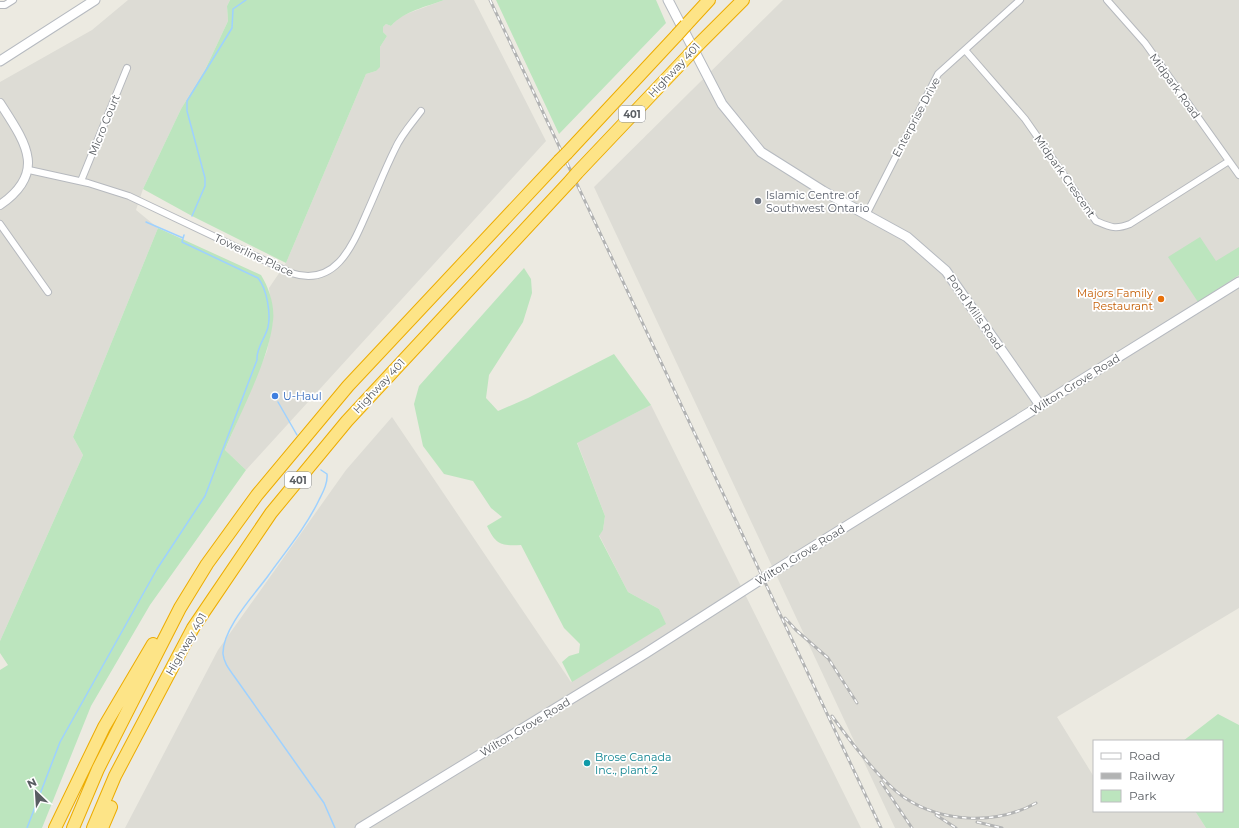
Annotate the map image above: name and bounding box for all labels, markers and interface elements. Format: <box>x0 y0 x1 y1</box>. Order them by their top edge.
street label: Highway 401 <box>645 40 703 100</box>
street label: Midpark Road <box>1147 51 1203 121</box>
street label: Enterprise Drive <box>889 74 943 159</box>
street label: Micro Court <box>85 92 123 158</box>
road number: 401 <box>619 106 645 122</box>
street label: Midpark Crescent <box>1031 132 1099 220</box>
place label: Islamic Centre of Southwest Ontario <box>766 188 869 215</box>
marker: Islamic Centre of Southwest Ontario <box>753 196 763 206</box>
street label: Towerline Place <box>212 231 296 280</box>
street label: Pond Mills Road <box>944 272 1006 352</box>
place label: Majors Family Restaurant <box>1077 286 1154 313</box>
marker: Majors Family Restaurant <box>1156 294 1166 304</box>
street label: Wilton Grove Road <box>1028 351 1122 417</box>
street label: Highway 401 <box>350 356 408 416</box>
place label: U-Haul <box>283 389 322 403</box>
marker: U-Haul <box>270 391 280 401</box>
road number: 401 <box>285 472 311 488</box>
street label: Wilton Grove Road <box>753 522 847 588</box>
street label: Highway 401 <box>162 610 210 678</box>
street label: Wilton Grove Road <box>477 694 573 760</box>
legend <box>1093 740 1223 812</box>
text: Road <box>1129 748 1160 763</box>
place label: Brose Canada Inc., plant 2 <box>595 750 671 777</box>
marker: Brose Canada Inc., plant 2 <box>582 758 592 768</box>
text: Railway <box>1129 768 1175 783</box>
north arrow <box>16 772 56 812</box>
text: N <box>25 775 39 791</box>
text: Park <box>1129 788 1157 803</box>

